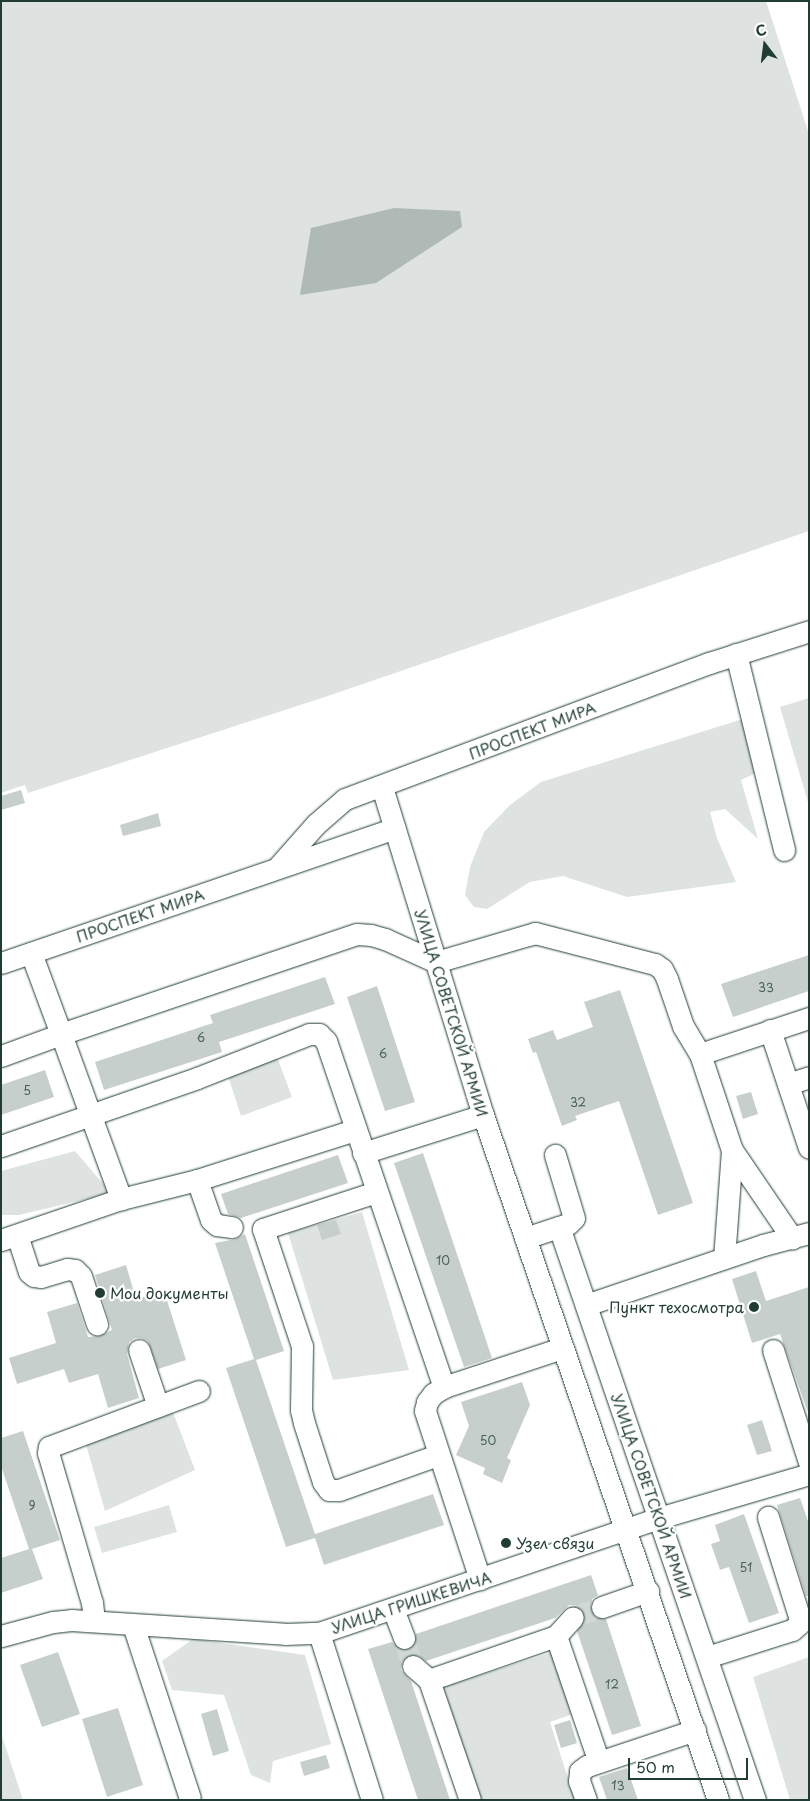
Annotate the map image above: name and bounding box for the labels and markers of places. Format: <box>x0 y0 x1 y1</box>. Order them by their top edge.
place label: Мои документы <box>110 1284 229 1302</box>
marker: Мои документы <box>94 1287 106 1299</box>
place label: Пункт техосмотра <box>609 1298 744 1316</box>
marker: Пункт техосмотра <box>748 1301 760 1313</box>
place label: Узел связи <box>516 1534 595 1552</box>
marker: Узел связи <box>500 1537 512 1549</box>

